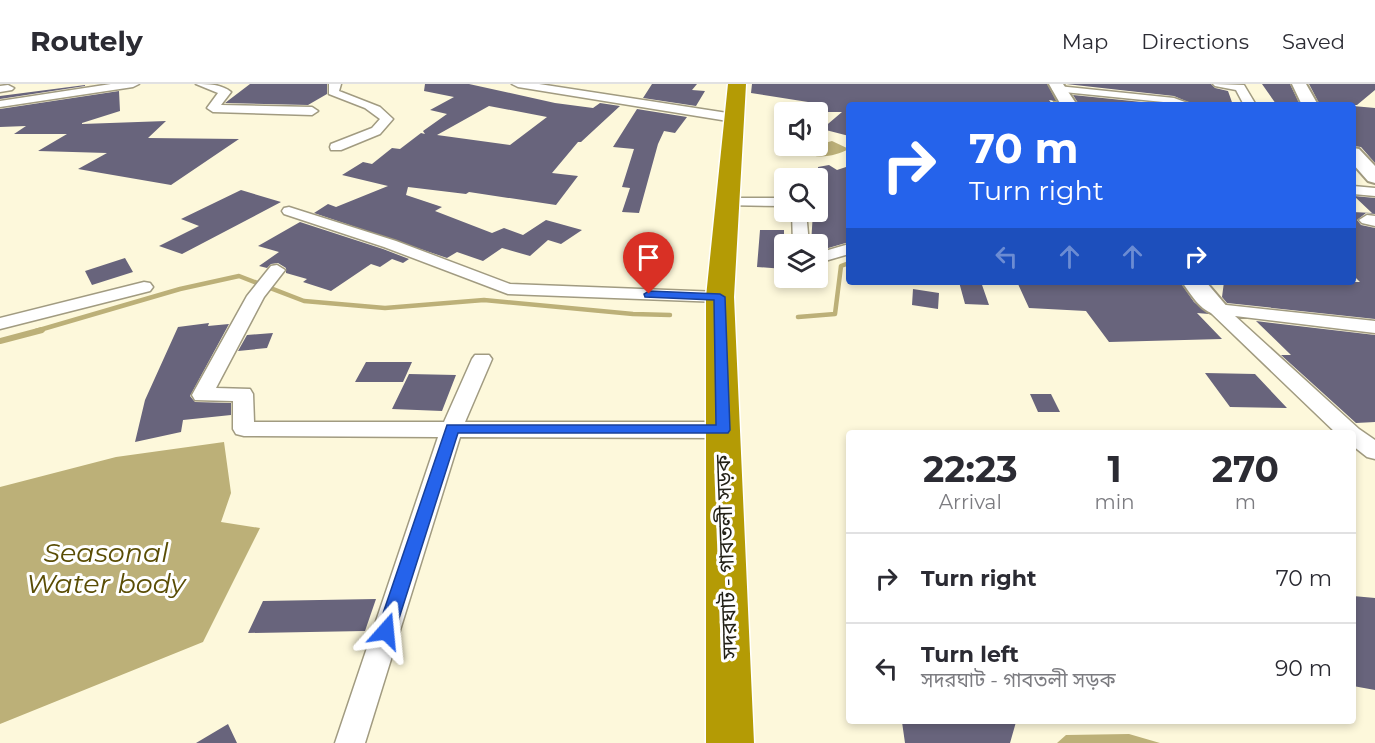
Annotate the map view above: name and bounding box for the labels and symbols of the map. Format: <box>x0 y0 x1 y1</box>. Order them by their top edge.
pin <box>623 232 674 294</box>
street label: সদরঘাট - গাবতলী সড়ক <box>710 453 742 661</box>
water label: Seasonal Water body <box>26 536 188 600</box>
position arrow <box>354 599 418 663</box>

